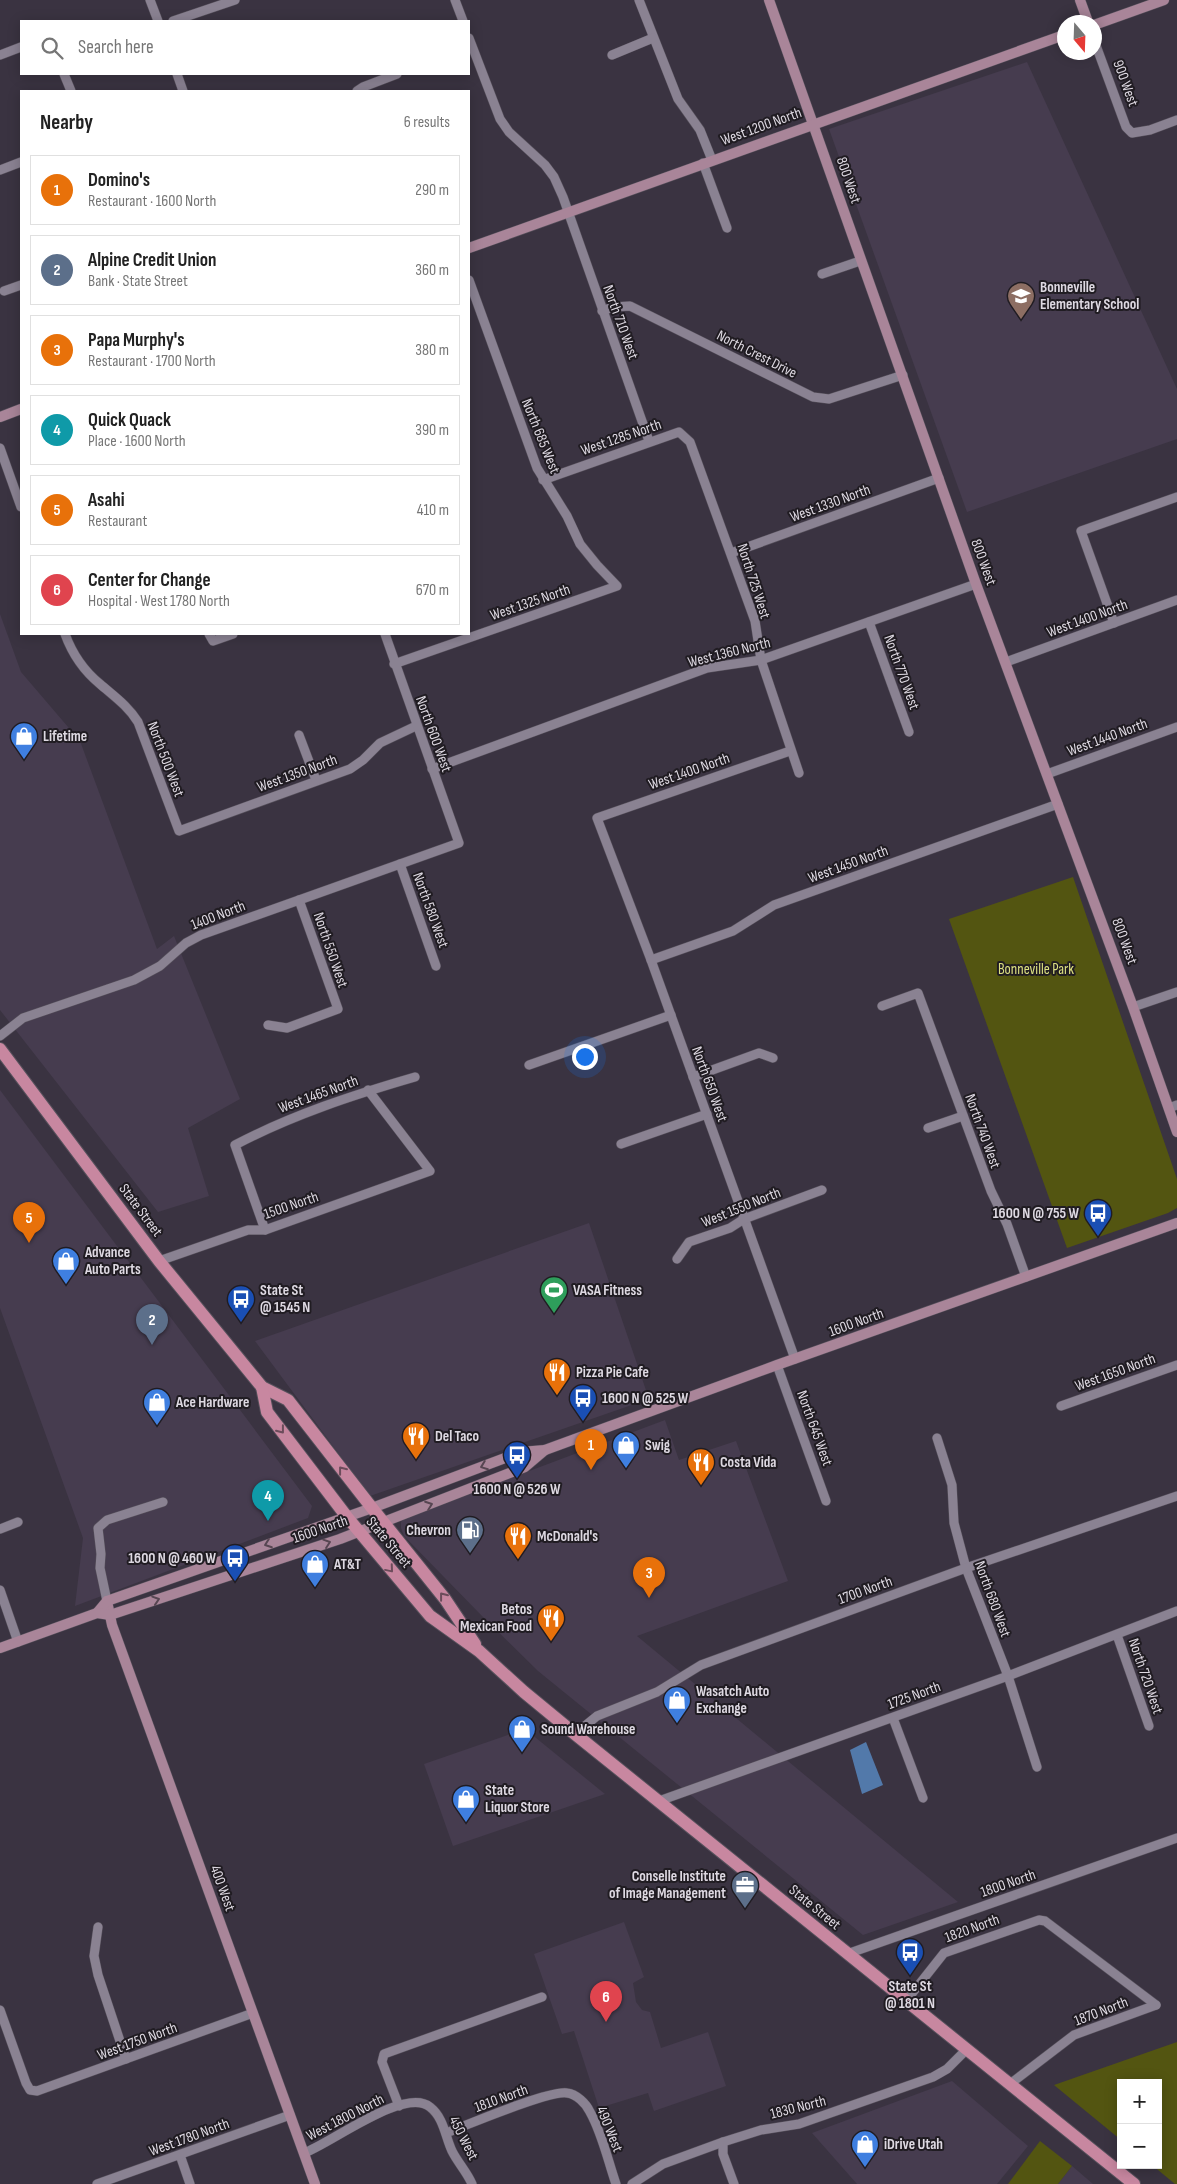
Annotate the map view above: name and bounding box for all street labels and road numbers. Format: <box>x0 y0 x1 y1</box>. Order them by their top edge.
street label: 900 West <box>1108 57 1143 109</box>
street label: West 1200 North <box>718 103 804 150</box>
street label: 800 West <box>832 154 865 206</box>
street label: North 710 West <box>598 282 643 362</box>
street label: North Crest Drive <box>713 326 800 383</box>
street label: North 685 West <box>517 396 564 477</box>
street label: West 1285 North <box>578 415 664 460</box>
street label: West 1330 North <box>787 480 873 527</box>
street label: 800 West <box>966 536 1001 588</box>
street label: North 725 West <box>732 541 775 621</box>
street label: West 1325 North <box>488 580 573 625</box>
street label: West 1400 North <box>1044 595 1130 642</box>
street label: North 770 West <box>879 632 924 713</box>
street label: West 1360 North <box>686 633 772 672</box>
street label: North 600 West <box>411 694 456 775</box>
street label: West 1440 North <box>1064 714 1150 761</box>
street label: North 500 West <box>143 719 189 800</box>
street label: West 1400 North <box>646 749 732 794</box>
street label: West 1350 North <box>255 750 340 797</box>
street label: West 1450 North <box>805 841 891 888</box>
street label: North 580 West <box>408 870 453 951</box>
street label: 1400 North <box>188 896 248 934</box>
street label: North 550 West <box>309 910 352 991</box>
street label: 800 West <box>1107 915 1142 967</box>
street label: North 650 West <box>687 1044 732 1125</box>
street label: West 1465 North <box>276 1071 361 1118</box>
street label: North 740 West <box>960 1091 1005 1171</box>
street label: State Street <box>115 1180 167 1241</box>
street label: West 1550 North <box>699 1183 784 1232</box>
street label: 1500 North <box>261 1187 321 1224</box>
street label: 1600 North <box>826 1304 886 1341</box>
street label: West 1650 North <box>1072 1349 1158 1396</box>
street label: North 645 West <box>792 1388 837 1469</box>
street label: 1600 North <box>290 1511 350 1548</box>
street label: State Street <box>362 1513 416 1572</box>
street label: North 680 West <box>970 1559 1015 1640</box>
street label: 1700 North <box>835 1572 895 1609</box>
street label: North 720 West <box>1124 1636 1167 1717</box>
street label: 1725 North <box>885 1677 943 1714</box>
street label: 400 West <box>205 1863 240 1914</box>
street label: 1800 North <box>978 1865 1038 1902</box>
street label: State Street <box>785 1881 845 1934</box>
street label: 1820 North <box>942 1910 1002 1947</box>
street label: 1870 North <box>1072 1993 1131 2030</box>
street label: West 1750 North <box>95 2018 180 2065</box>
street label: 1810 North <box>472 2080 531 2117</box>
street label: West 1800 North <box>303 2090 387 2145</box>
street label: 1830 North <box>768 2091 828 2124</box>
street label: 490 West <box>592 2104 627 2155</box>
street label: 450 West <box>444 2113 483 2164</box>
street label: West 1780 North <box>146 2114 232 2161</box>

